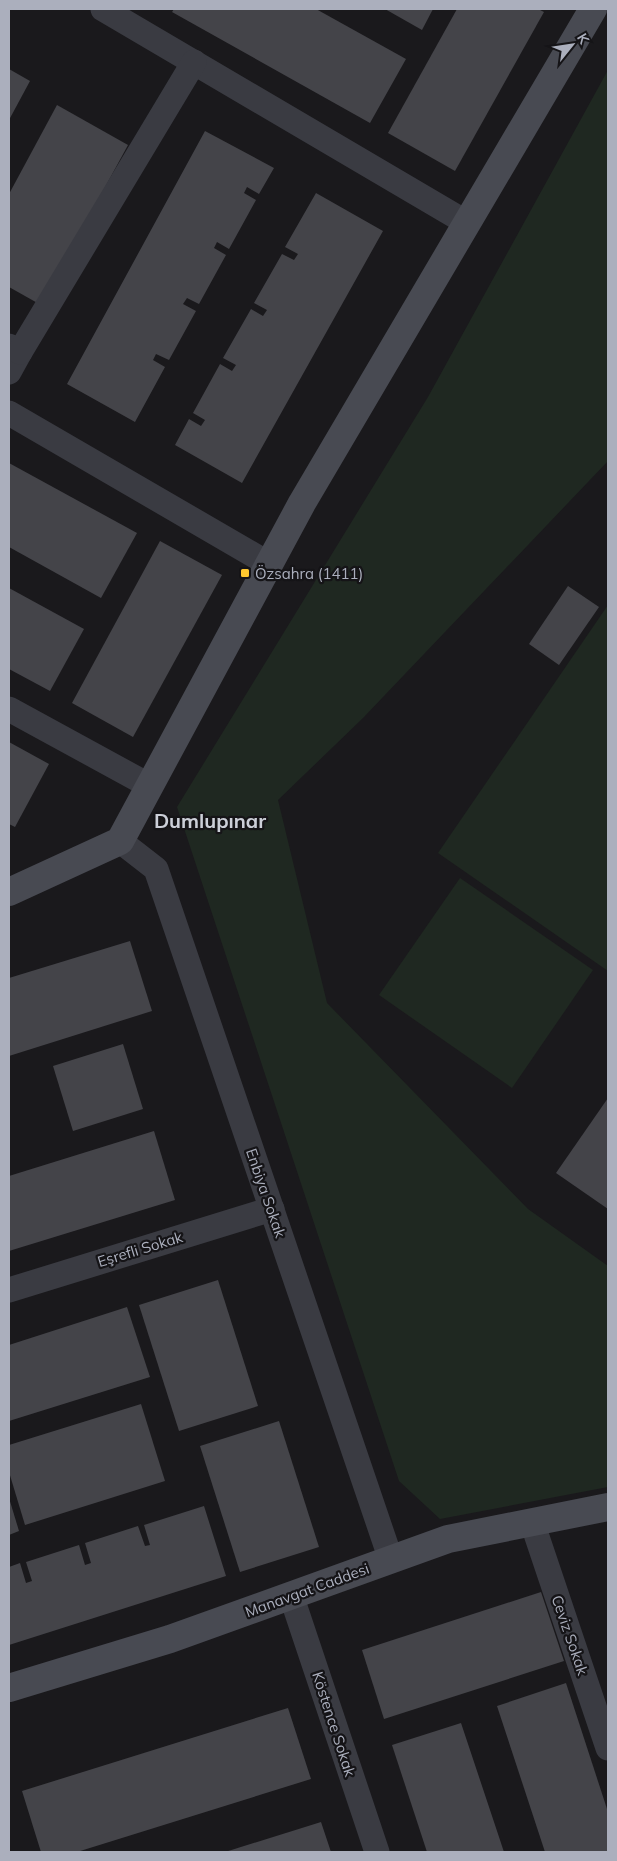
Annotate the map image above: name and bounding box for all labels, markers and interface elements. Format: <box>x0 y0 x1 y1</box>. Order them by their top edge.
north arrow <box>547 20 597 70</box>
text: K <box>573 30 594 48</box>
place label: Özsahra (1411) <box>255 564 363 583</box>
marker: Özsahra (1411) <box>239 567 251 579</box>
district label: Dumlupınar <box>154 808 266 833</box>
street label: Enbiya Sokak <box>242 1146 290 1240</box>
street label: Eşrefli Sokak <box>95 1227 185 1271</box>
street label: Manavgat Caddesi <box>242 1559 372 1621</box>
street label: Ceviz Sokak <box>547 1593 593 1678</box>
street label: Köstence Sokak <box>308 1669 360 1779</box>

